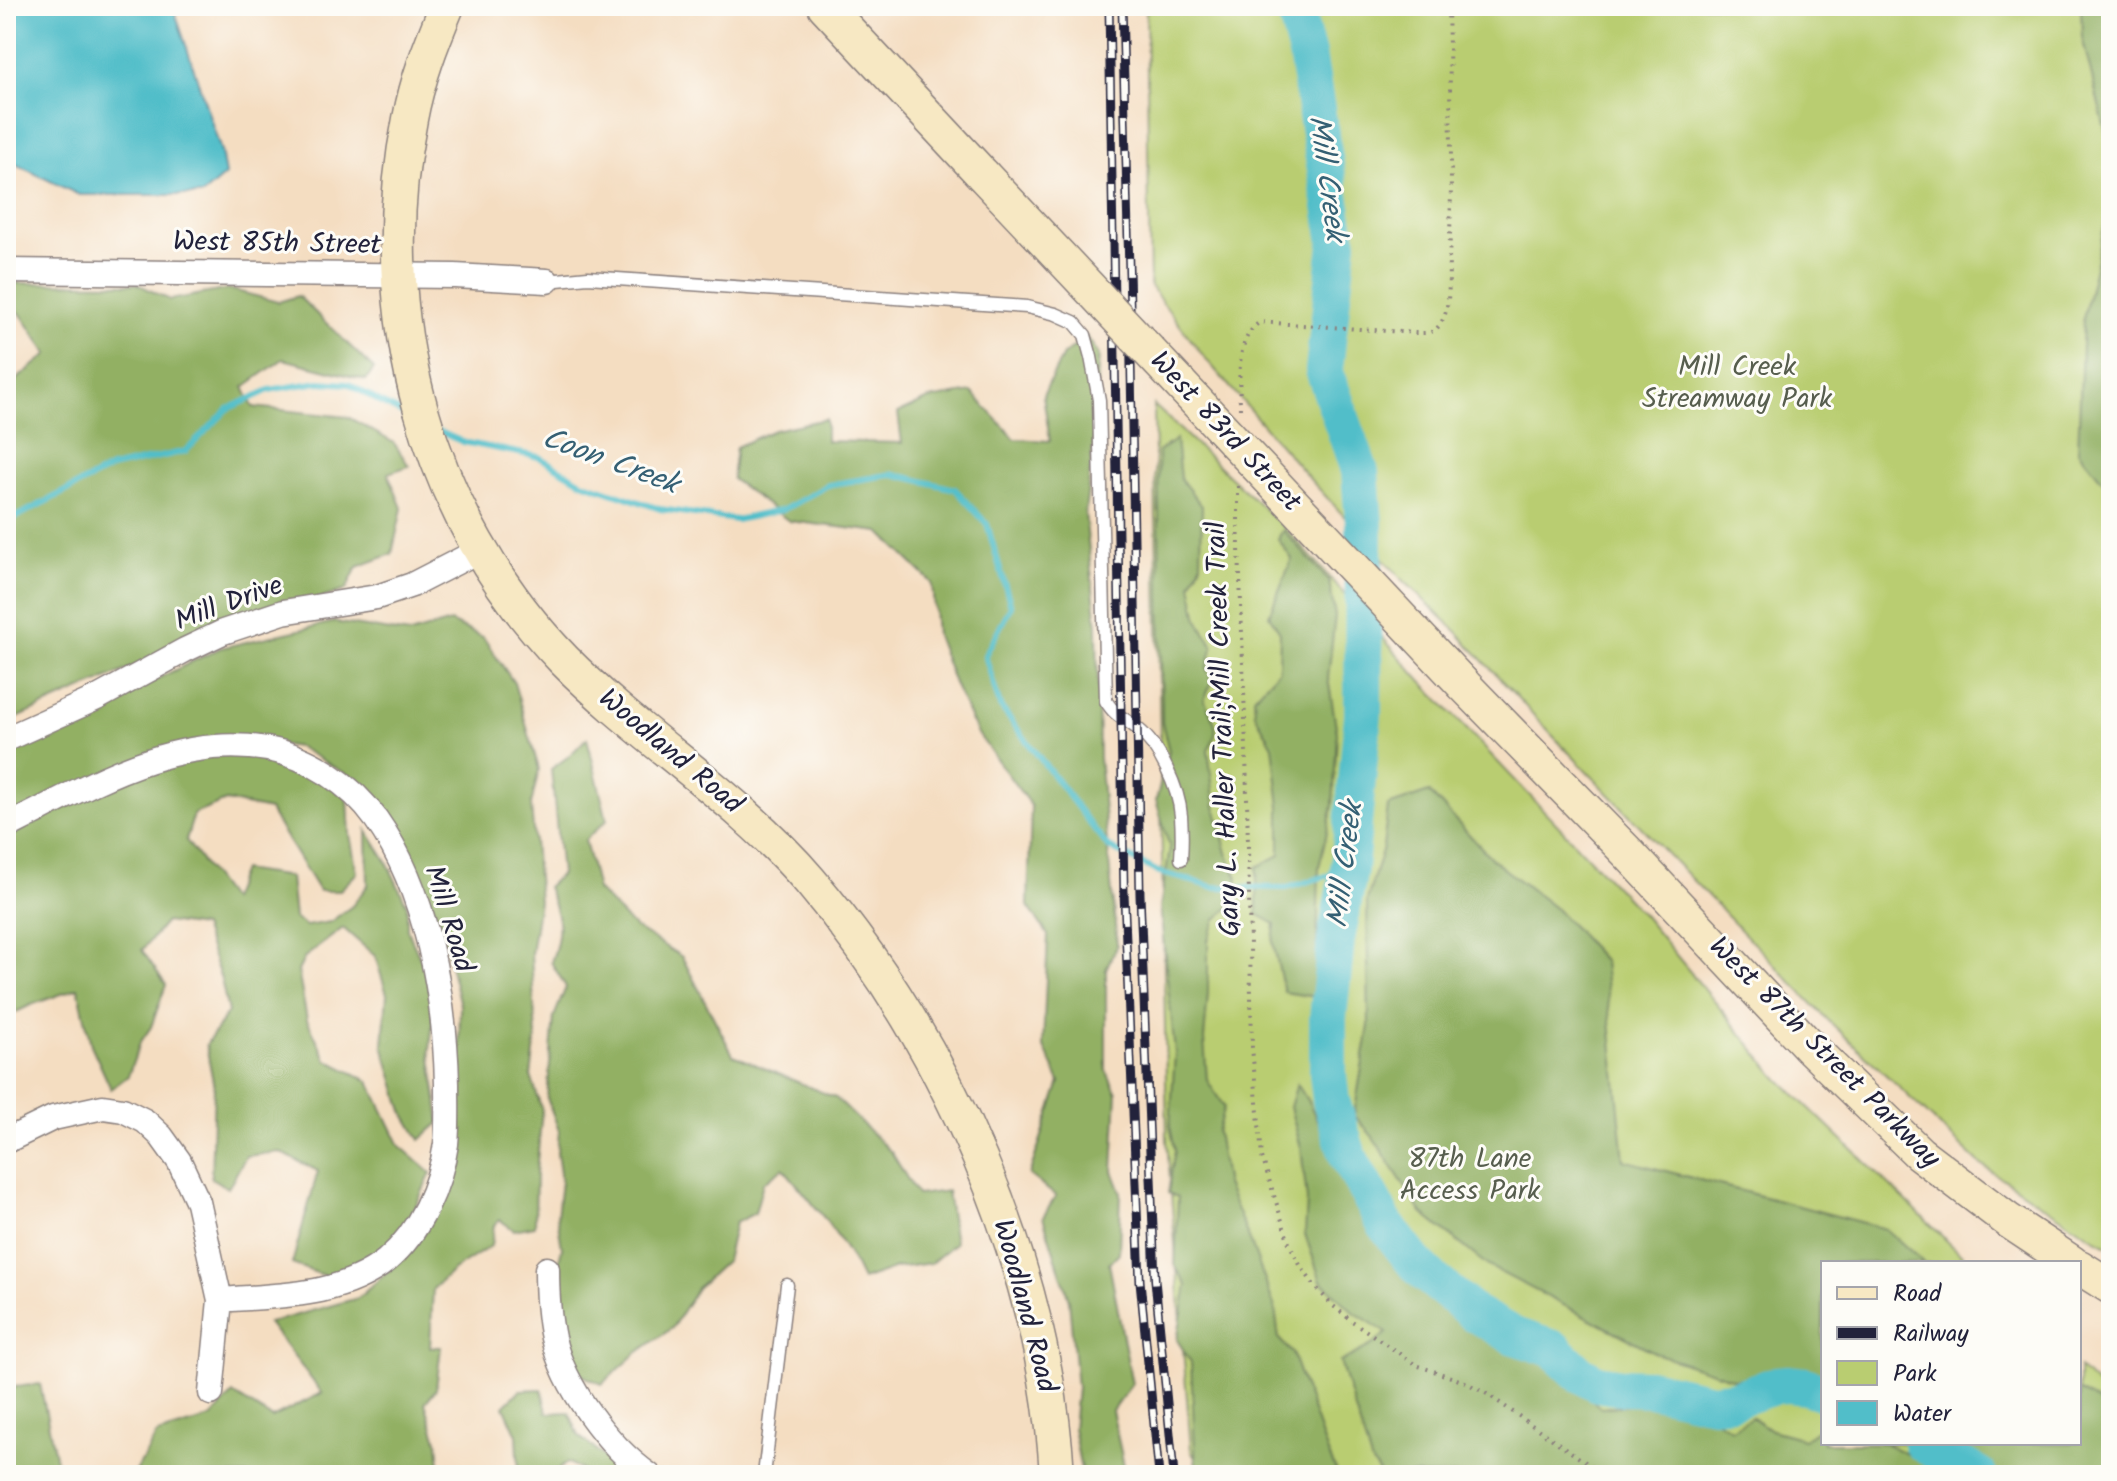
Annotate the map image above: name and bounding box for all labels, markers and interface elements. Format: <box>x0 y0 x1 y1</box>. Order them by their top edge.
water label: Mill Creek <box>1293 112 1359 248</box>
street label: West 85th Street <box>172 220 383 268</box>
street label: West 83rd Street <box>1138 341 1313 524</box>
park label: Mill Creek Streamway Park <box>1642 345 1833 422</box>
water label: Coon Creek <box>535 415 689 510</box>
street label: Gary L. Haller Trail;Mill Creek Trail <box>1194 521 1254 937</box>
street label: Mill Drive <box>169 564 290 644</box>
street label: Woodland Road <box>588 678 753 827</box>
water label: Mill Creek <box>1314 795 1378 931</box>
street label: Mill Road <box>410 860 486 979</box>
street label: West 87th Street Parkway <box>1697 926 1951 1180</box>
park label: 87th Lane Access Park <box>1400 1137 1541 1214</box>
street label: Woodland Road <box>979 1214 1069 1399</box>
legend <box>1821 1261 2081 1445</box>
text: Road <box>1893 1275 1942 1314</box>
text: Railway <box>1893 1315 1969 1354</box>
text: Park <box>1893 1355 1937 1394</box>
text: Water <box>1893 1395 1953 1434</box>

